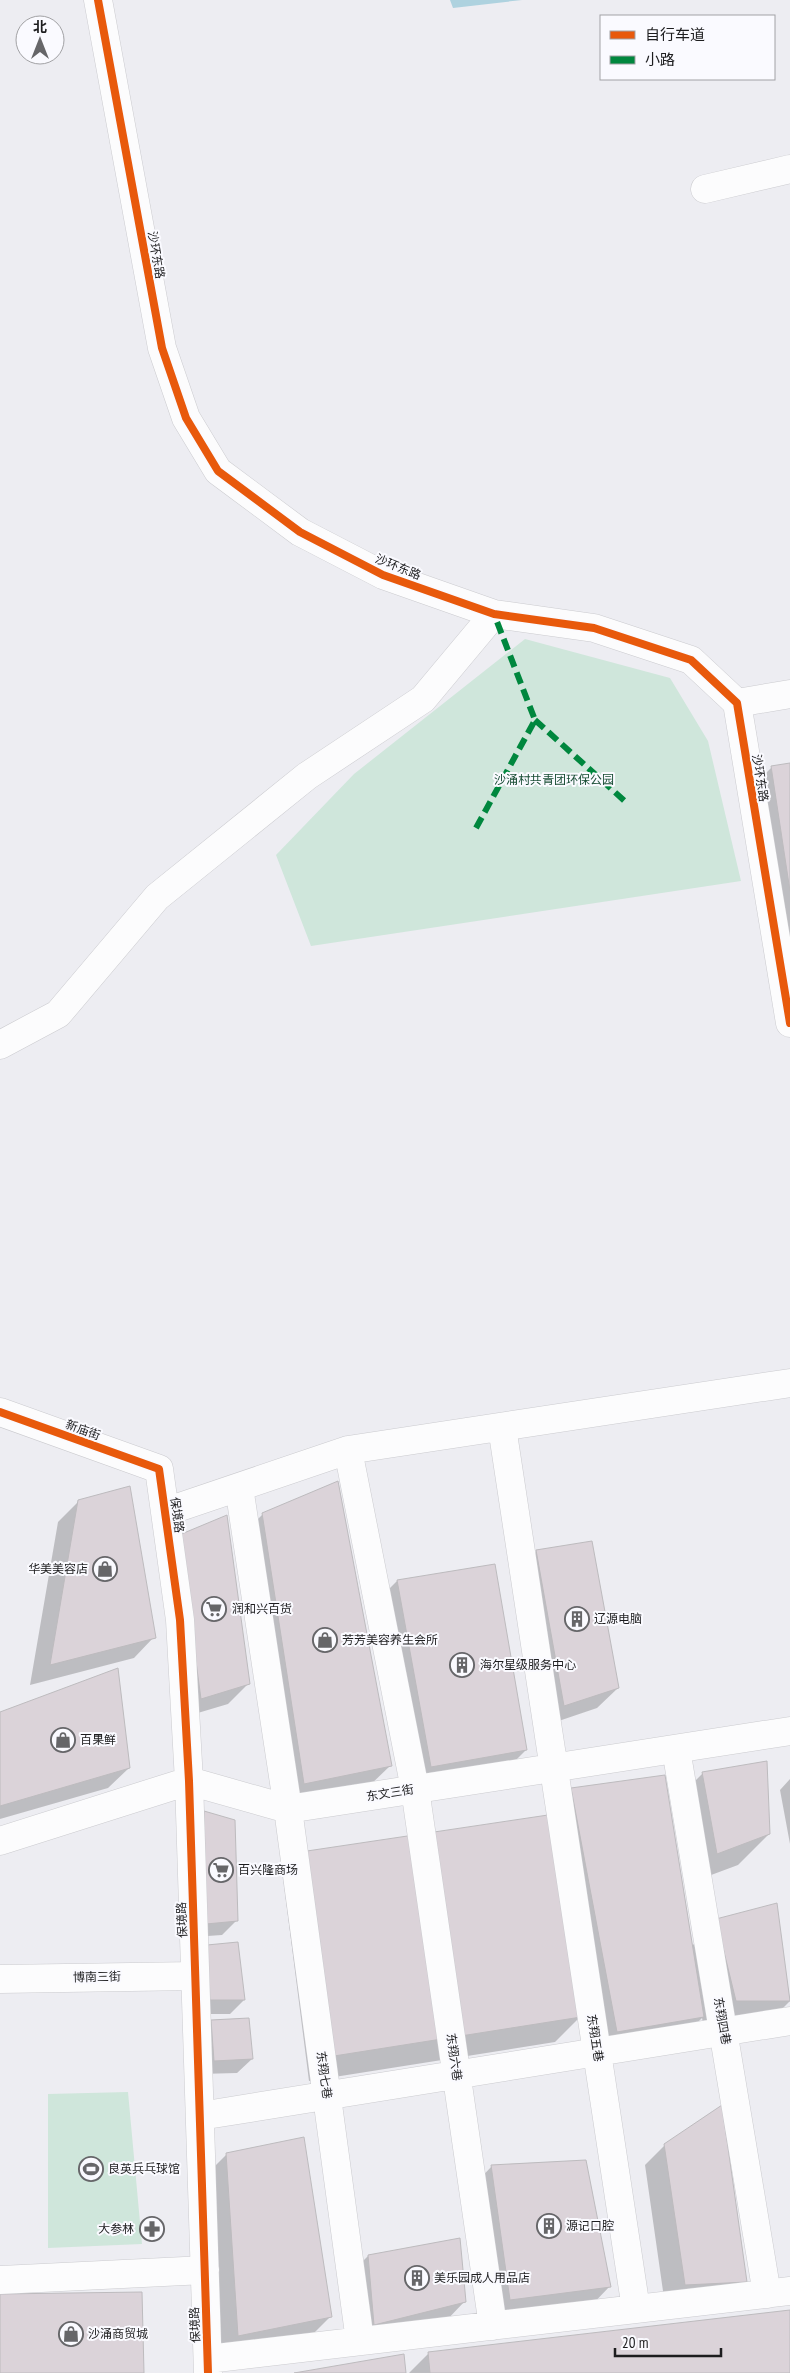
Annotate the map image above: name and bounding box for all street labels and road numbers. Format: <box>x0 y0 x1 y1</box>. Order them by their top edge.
street label: 沙环东路 <box>145 230 168 280</box>
street label: 沙环东路 <box>373 551 423 582</box>
street label: 沙环东路 <box>749 753 772 803</box>
street label: 新庙街 <box>64 1416 103 1443</box>
street label: 保境路 <box>168 1496 187 1534</box>
street label: 东文三街 <box>365 1781 415 1804</box>
street label: 保境路 <box>173 1902 190 1938</box>
street label: 博南三街 <box>73 1969 121 1984</box>
street label: 东翔四巷 <box>711 1996 734 2046</box>
street label: 东翔五巷 <box>584 2013 607 2063</box>
street label: 东翔六巷 <box>444 2032 465 2082</box>
street label: 东翔七巷 <box>314 2050 335 2100</box>
street label: 保境路 <box>186 2307 203 2343</box>

